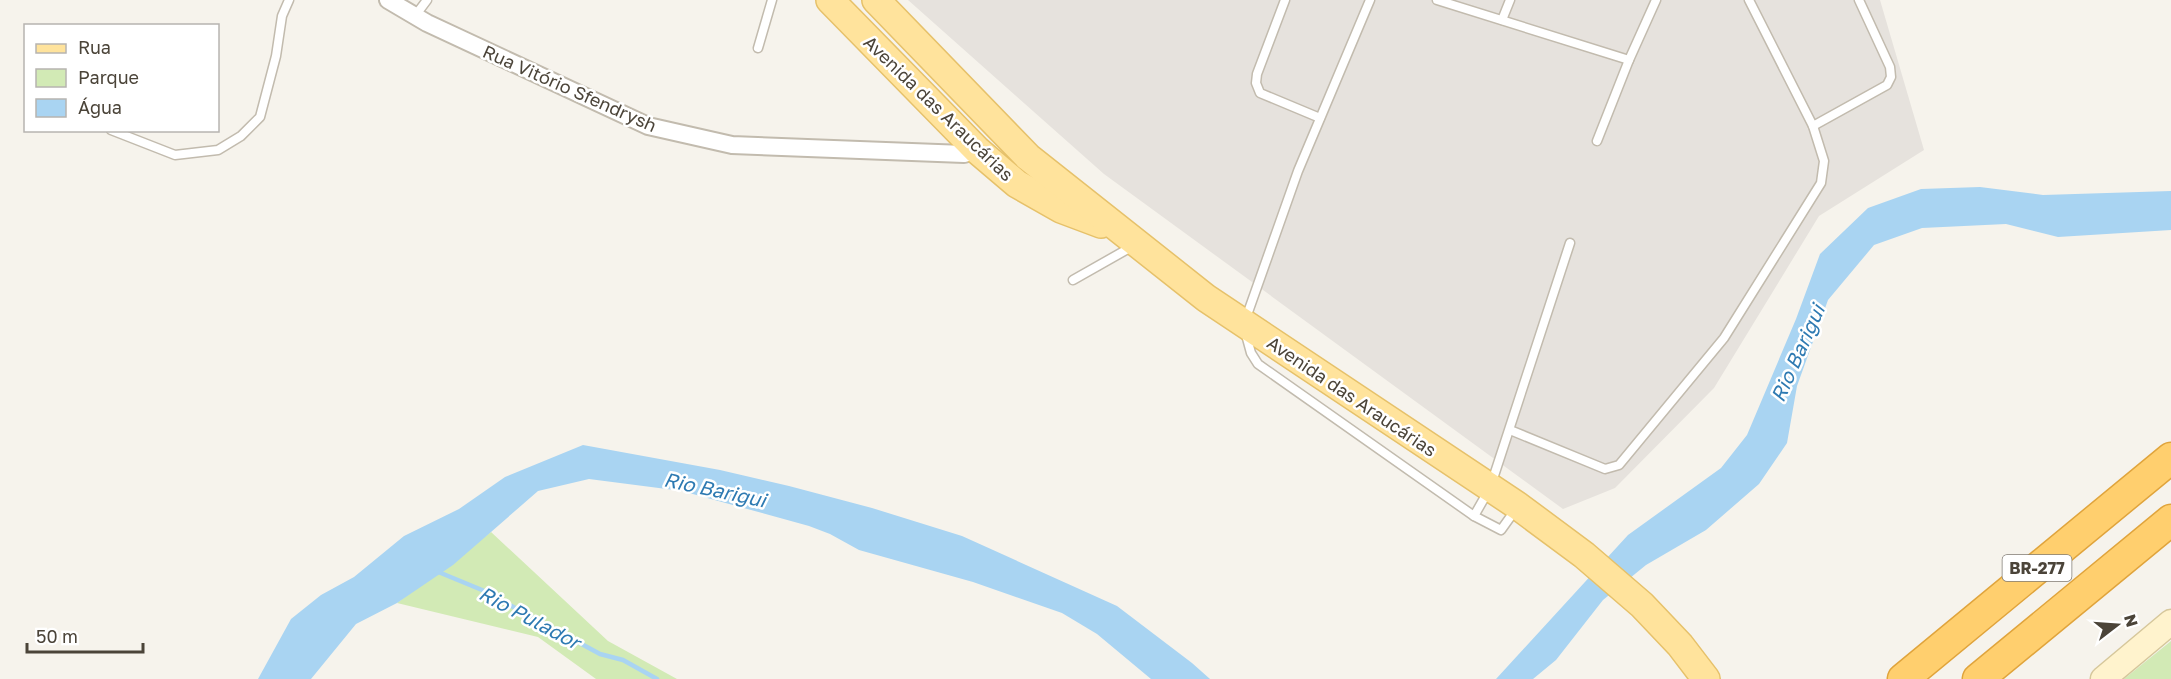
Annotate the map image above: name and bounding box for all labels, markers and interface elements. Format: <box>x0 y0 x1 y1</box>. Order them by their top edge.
legend <box>24 24 219 132</box>
street label: Avenida das Araucárias <box>860 31 1018 185</box>
text: Rua <box>78 36 111 58</box>
street label: Rua Vitório Sfendrysh <box>480 40 660 136</box>
text: Parque <box>78 66 139 88</box>
text: Água <box>78 96 122 118</box>
water label: Rio Barigui <box>1765 298 1831 406</box>
street label: Avenida das Araucárias <box>1263 331 1441 461</box>
water label: Rio Barigui <box>662 466 771 513</box>
road number: BR-277 <box>2002 555 2072 581</box>
water label: Rio Pulador <box>475 580 587 655</box>
north arrow <box>2087 595 2147 655</box>
text: N <box>2120 612 2143 629</box>
scale bar <box>27 616 142 654</box>
text: 50 m <box>36 625 78 647</box>

